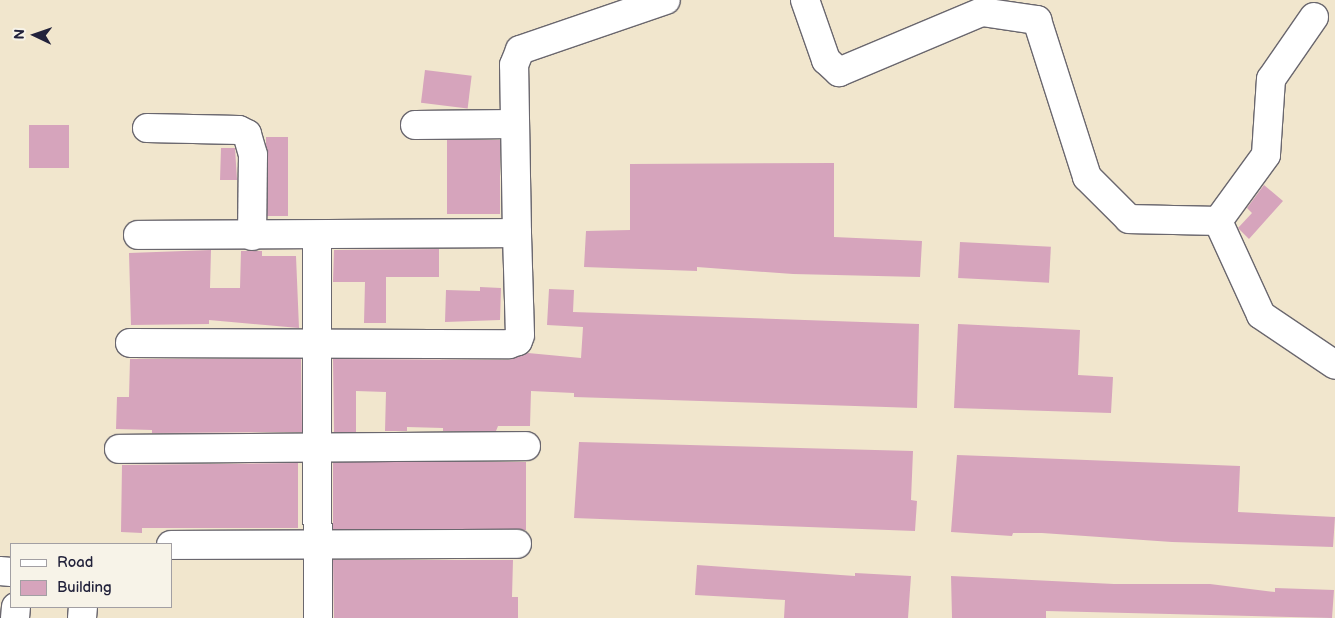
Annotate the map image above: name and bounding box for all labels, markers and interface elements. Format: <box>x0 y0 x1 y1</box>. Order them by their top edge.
north arrow <box>10 10 60 60</box>
text: N <box>11 29 28 40</box>
legend <box>10 543 172 608</box>
text: Road <box>57 553 93 572</box>
text: Building <box>57 578 112 597</box>

